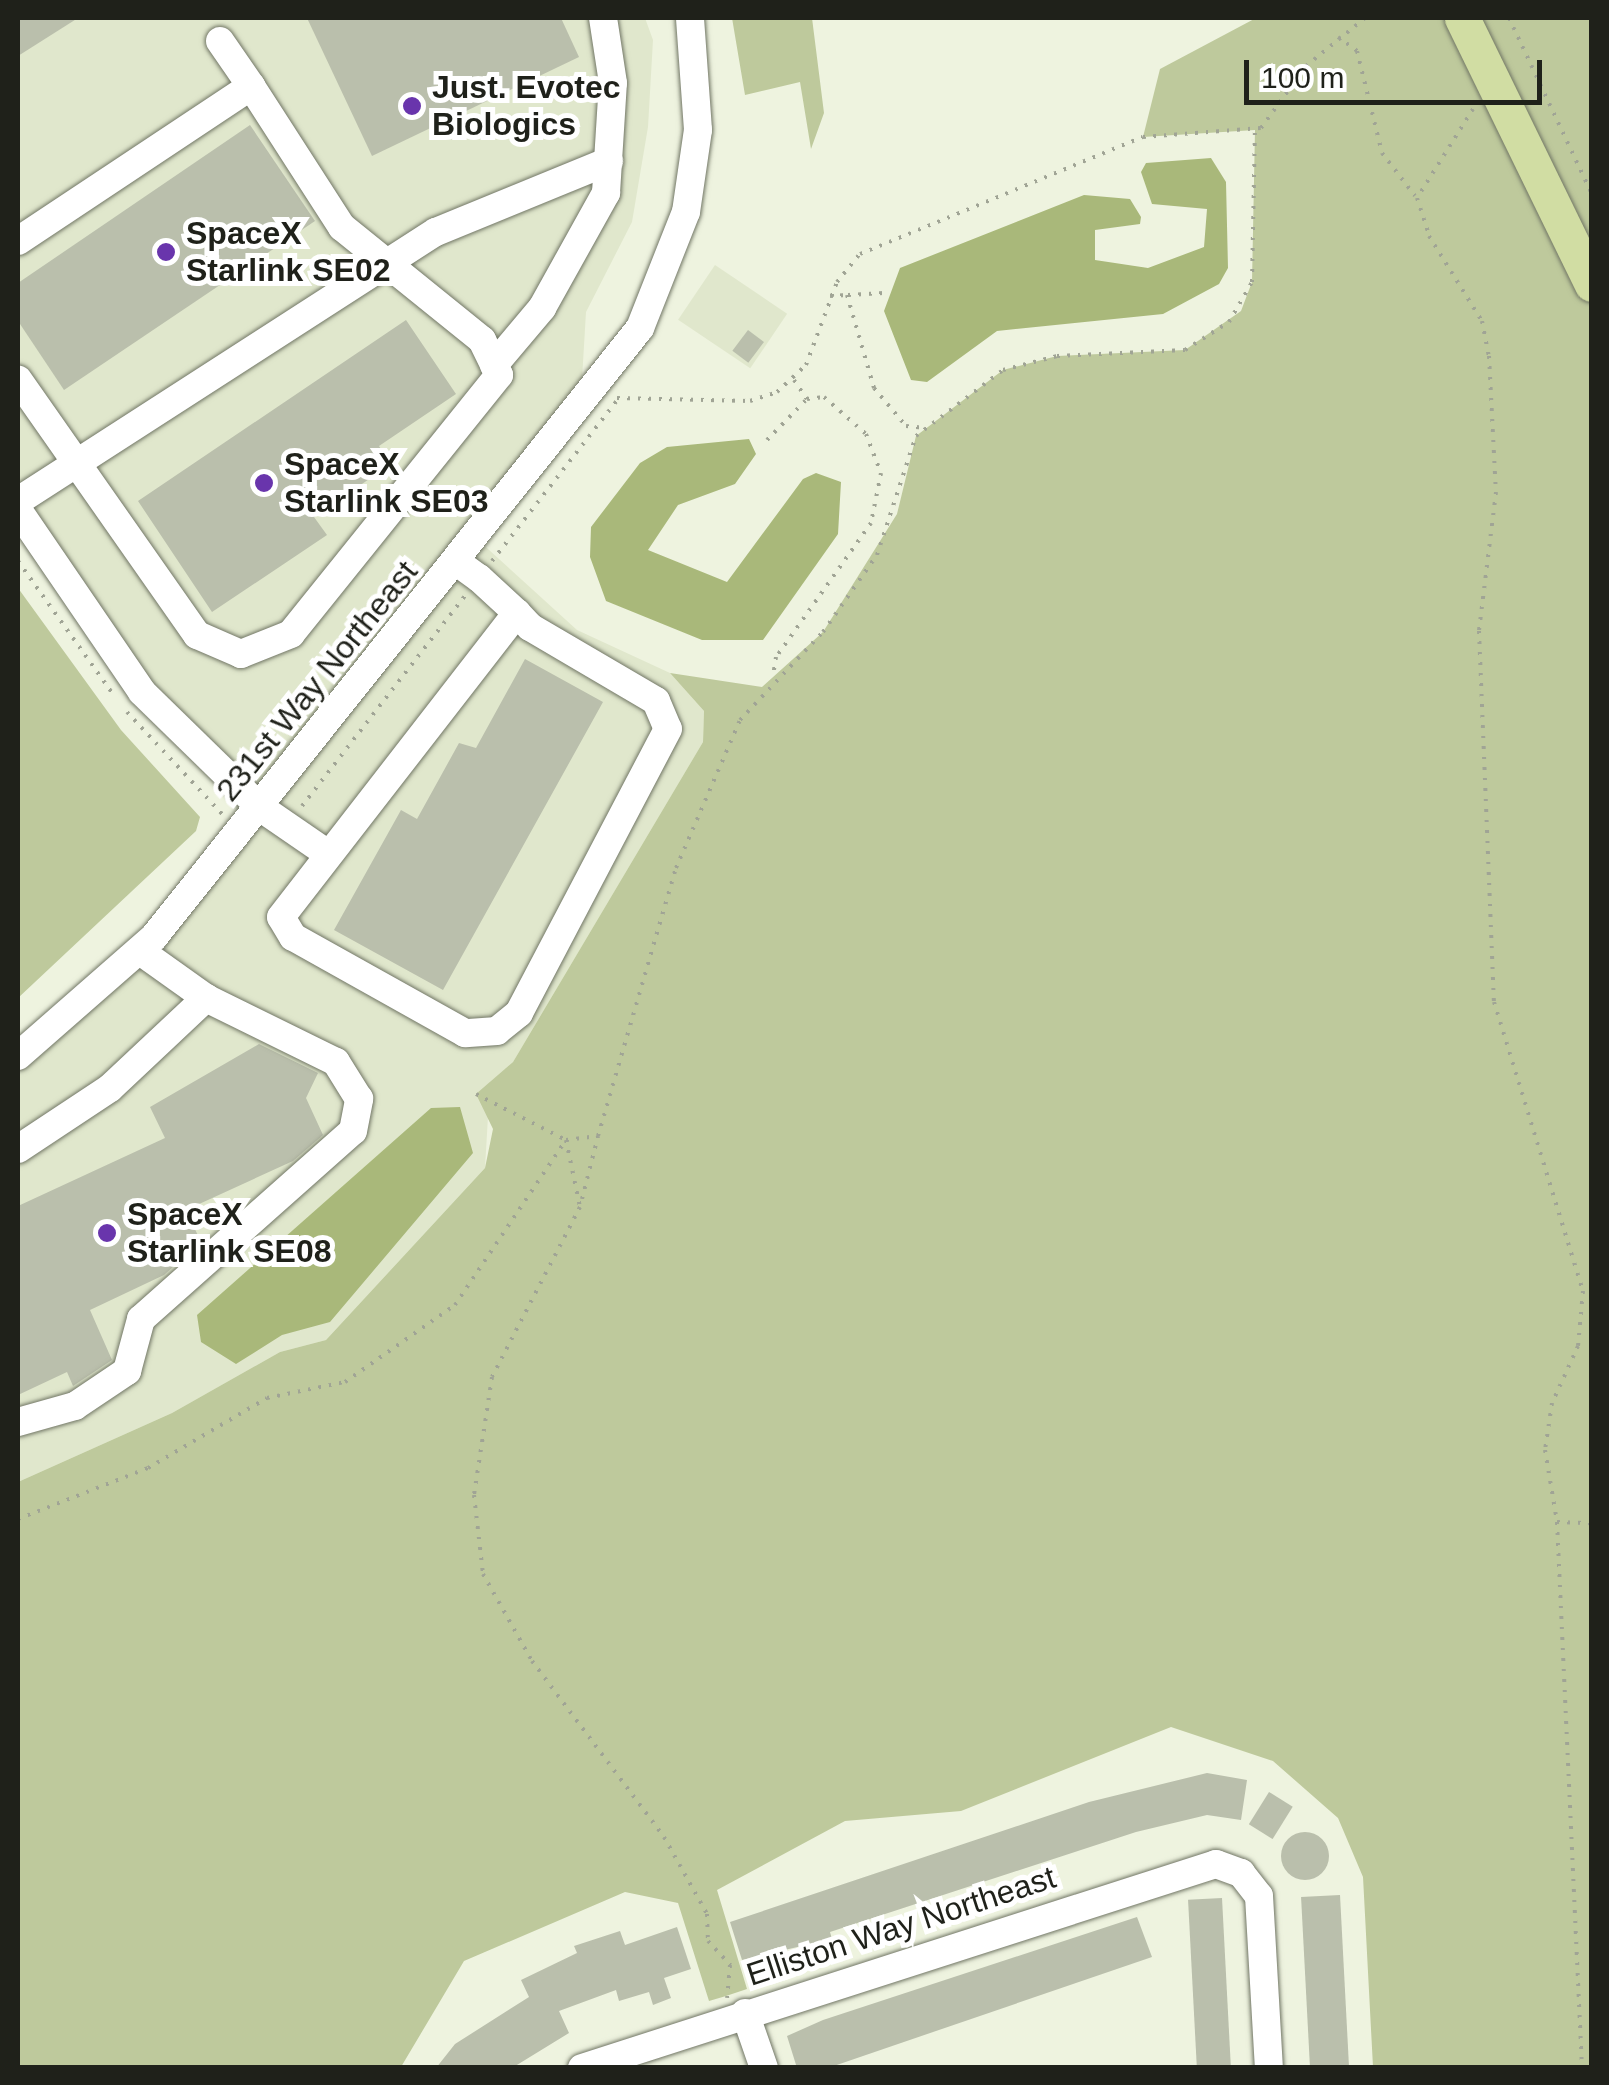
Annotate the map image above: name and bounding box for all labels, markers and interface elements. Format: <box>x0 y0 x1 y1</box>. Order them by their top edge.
scale bar <box>1249 40 1546 102</box>
text: 100 m <box>1261 61 1344 94</box>
place label: Just. Evotec Biologics <box>432 69 621 144</box>
marker: Just. Evotec Biologics <box>401 95 423 117</box>
place label: SpaceX Starlink SE02 <box>186 215 391 290</box>
marker: SpaceX Starlink SE02 <box>155 241 177 263</box>
place label: SpaceX Starlink SE03 <box>284 446 489 521</box>
marker: SpaceX Starlink SE03 <box>253 472 275 494</box>
street label: 231st Way Northeast <box>208 553 426 809</box>
place label: SpaceX Starlink SE08 <box>127 1196 332 1271</box>
marker: SpaceX Starlink SE08 <box>96 1222 118 1244</box>
street label: Elliston Way Northeast <box>742 1858 1060 1994</box>

